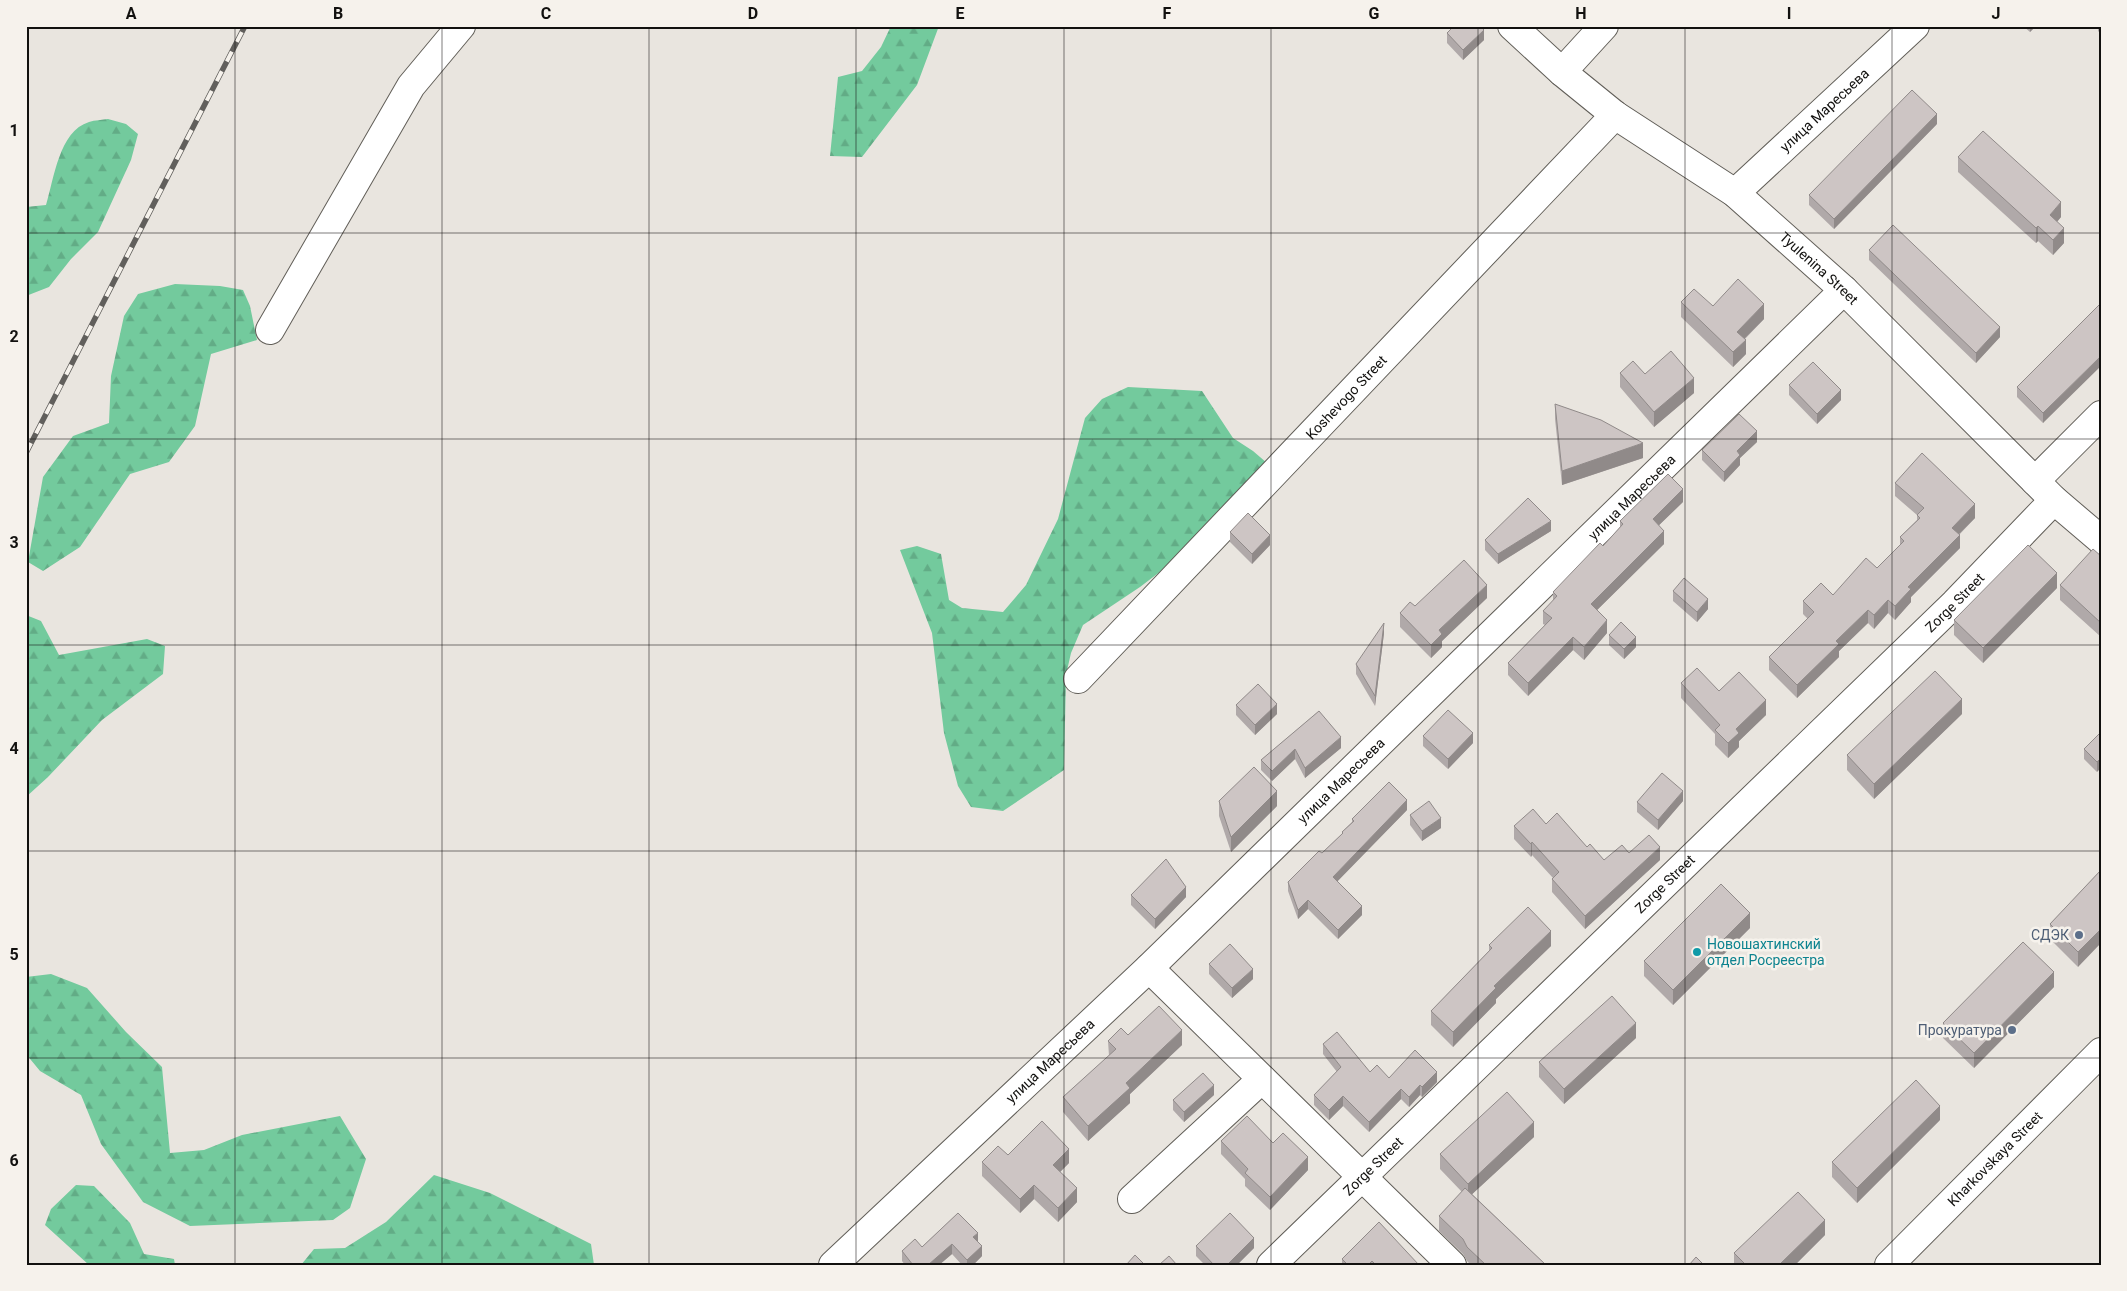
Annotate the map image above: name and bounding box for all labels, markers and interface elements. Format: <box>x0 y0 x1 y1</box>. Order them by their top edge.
text: A <box>126 4 137 23</box>
text: B <box>333 4 343 23</box>
text: C <box>541 4 551 23</box>
text: D <box>748 4 758 23</box>
text: E <box>956 4 965 23</box>
text: F <box>1163 4 1172 23</box>
text: G <box>1369 4 1380 23</box>
text: H <box>1575 4 1587 23</box>
text: I <box>1787 4 1791 23</box>
text: J <box>1992 4 2000 23</box>
street label: улица Маресьева <box>1777 65 1872 155</box>
text: 1 <box>9 121 19 140</box>
street label: Tyulenina Street <box>1776 229 1862 308</box>
text: 2 <box>9 327 19 346</box>
street label: Koshevogo Street <box>1303 352 1390 443</box>
street label: улица Маресьева <box>1585 451 1678 543</box>
text: 3 <box>9 533 19 552</box>
street label: Zorge Street <box>1922 569 1988 635</box>
street label: улица Маресьева <box>1294 735 1388 827</box>
text: 4 <box>9 739 19 758</box>
street label: Zorge Street <box>1632 851 1698 916</box>
place label: СДЭК <box>2031 927 2069 943</box>
marker: СДЭК <box>2073 929 2085 941</box>
place label: Новошахтинский отдел Росреестра <box>1707 936 1825 968</box>
text: 5 <box>9 945 19 964</box>
marker: Новошахтинский отдел Росреестра <box>1691 946 1703 958</box>
street label: улица Маресьева <box>1003 1016 1098 1106</box>
place label: Прокуратура <box>1918 1022 2002 1038</box>
marker: Прокуратура <box>2006 1024 2018 1036</box>
street label: Kharkovskaya Street <box>1944 1108 2046 1209</box>
street label: Zorge Street <box>1340 1134 1406 1199</box>
text: 6 <box>9 1151 19 1170</box>

